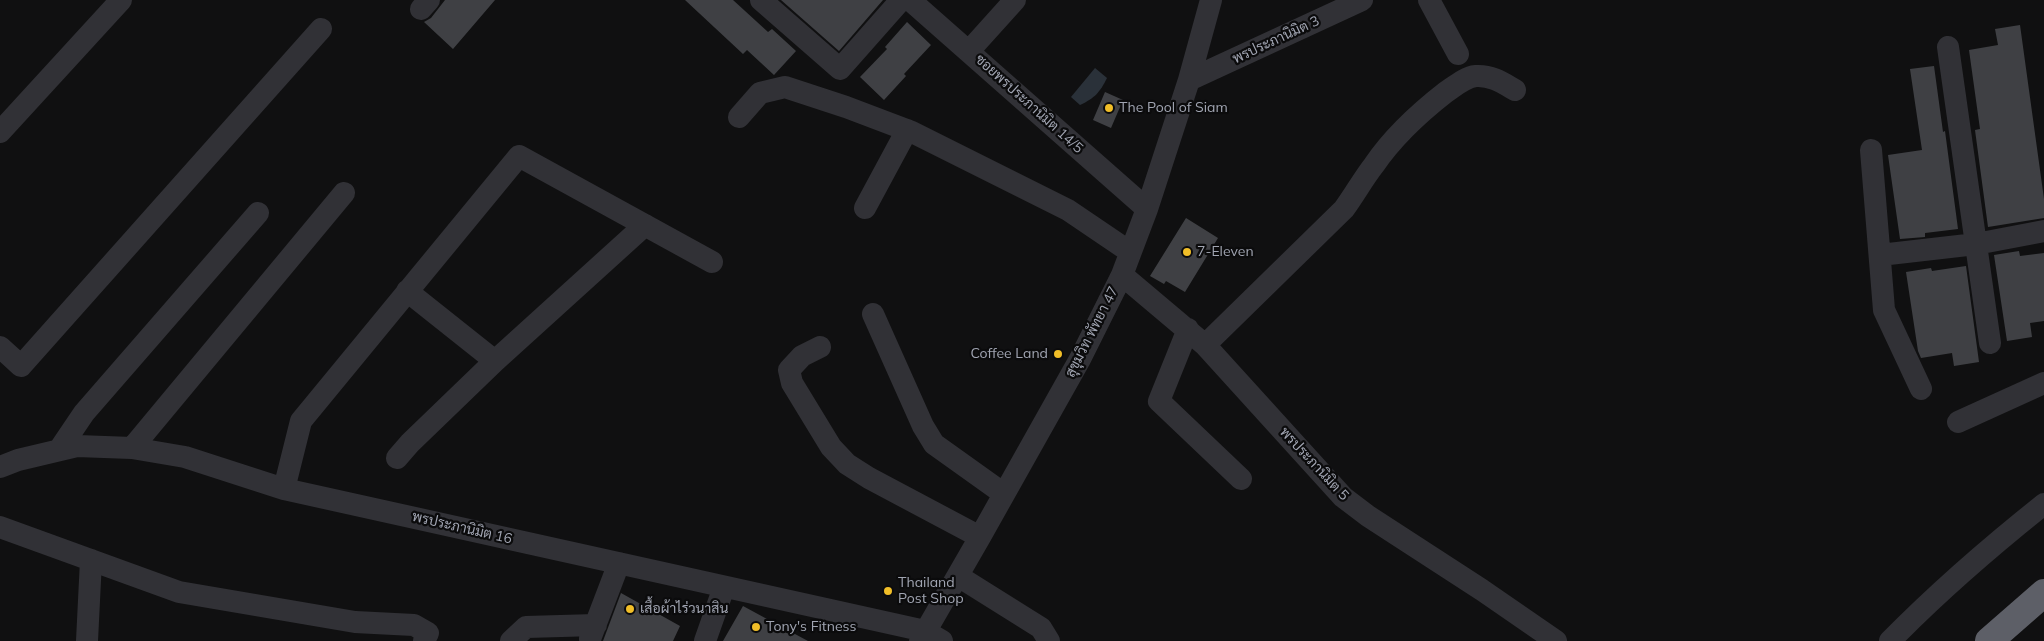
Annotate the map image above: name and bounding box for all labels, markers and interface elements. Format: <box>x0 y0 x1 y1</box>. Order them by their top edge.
street label: พรประภานิมิต 3 <box>1230 13 1322 67</box>
street label: ซอยพรประภานิมิต 14/5 <box>972 51 1086 157</box>
place label: The Pool of Siam <box>1119 100 1228 116</box>
marker: The Pool of Siam <box>1103 102 1115 114</box>
place label: 7-Eleven <box>1197 244 1254 260</box>
marker: 7-Eleven <box>1181 246 1193 258</box>
street label: สุขุมวิท พัทยา 47 <box>1062 284 1122 380</box>
place label: Coffee Land <box>970 346 1048 362</box>
marker: Coffee Land <box>1052 348 1064 360</box>
street label: พรประภานิมิต 5 <box>1276 424 1352 504</box>
street label: พรประภานิมิต 16 <box>410 508 514 548</box>
place label: Thailand Post Shop <box>898 575 964 608</box>
marker: Thailand Post Shop <box>882 585 894 597</box>
place label: เสื้อผ้าไร่วนาสิน <box>640 601 728 617</box>
marker: เสื้อผ้าไร่วนาสิน <box>624 603 636 615</box>
place label: Tony's Fitness <box>766 619 856 635</box>
marker: Tony's Fitness <box>750 621 762 633</box>

